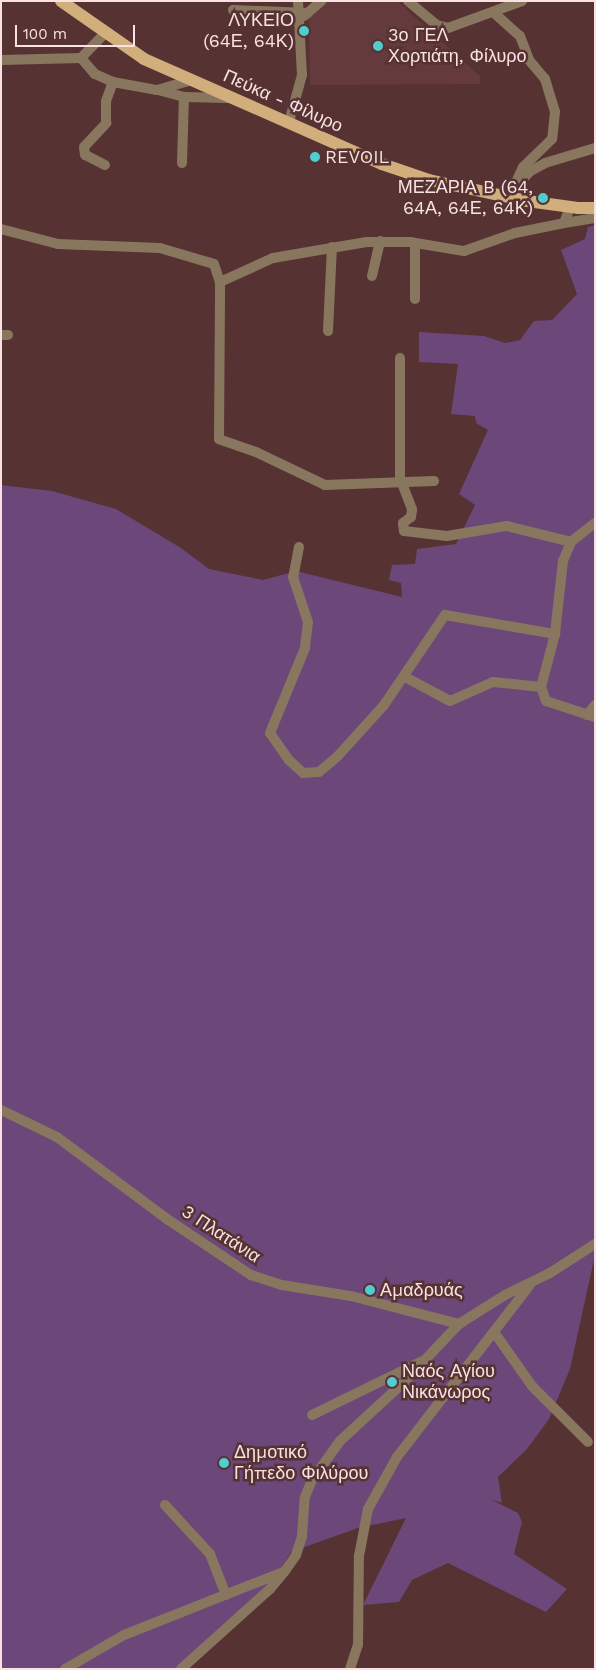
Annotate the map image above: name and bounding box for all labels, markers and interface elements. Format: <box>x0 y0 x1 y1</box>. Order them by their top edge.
place label: ΛΥΚΕΙΟ (64Ε, 64Κ) <box>203 10 294 52</box>
scale bar <box>18 15 138 47</box>
text: 100 m <box>23 25 67 43</box>
marker: ΛΥΚΕΙΟ (64Ε, 64Κ) <box>298 25 310 37</box>
place label: 3ο ΓΕΛ Χορτιάτη, Φίλυρο <box>388 25 527 68</box>
marker: 3ο ΓΕΛ Χορτιάτη, Φίλυρο <box>372 40 384 52</box>
street label: Πεύκα - Φίλυρο <box>220 65 346 137</box>
place label: REVOIL <box>325 146 389 168</box>
marker: REVOIL <box>309 151 321 163</box>
place label: ΜΕΖΑΡΙΑ B (64, 64Α, 64Ε, 64Κ) <box>398 177 533 220</box>
marker: ΜΕΖΑΡΙΑ B (64, 64Α, 64Ε, 64Κ) <box>537 192 549 204</box>
street label: 3 Πλατάνια <box>178 1201 264 1267</box>
place label: Αμαδρυάς <box>380 1279 463 1301</box>
marker: Αμαδρυάς <box>364 1284 376 1296</box>
place label: Ναός Αγίου Νικάνωρος <box>402 1361 495 1404</box>
marker: Ναός Αγίου Νικάνωρος <box>386 1376 398 1388</box>
place label: Δημοτικό Γήπεδο Φιλύρου <box>234 1442 368 1485</box>
marker: Δημοτικό Γήπεδο Φιλύρου <box>218 1457 230 1469</box>

